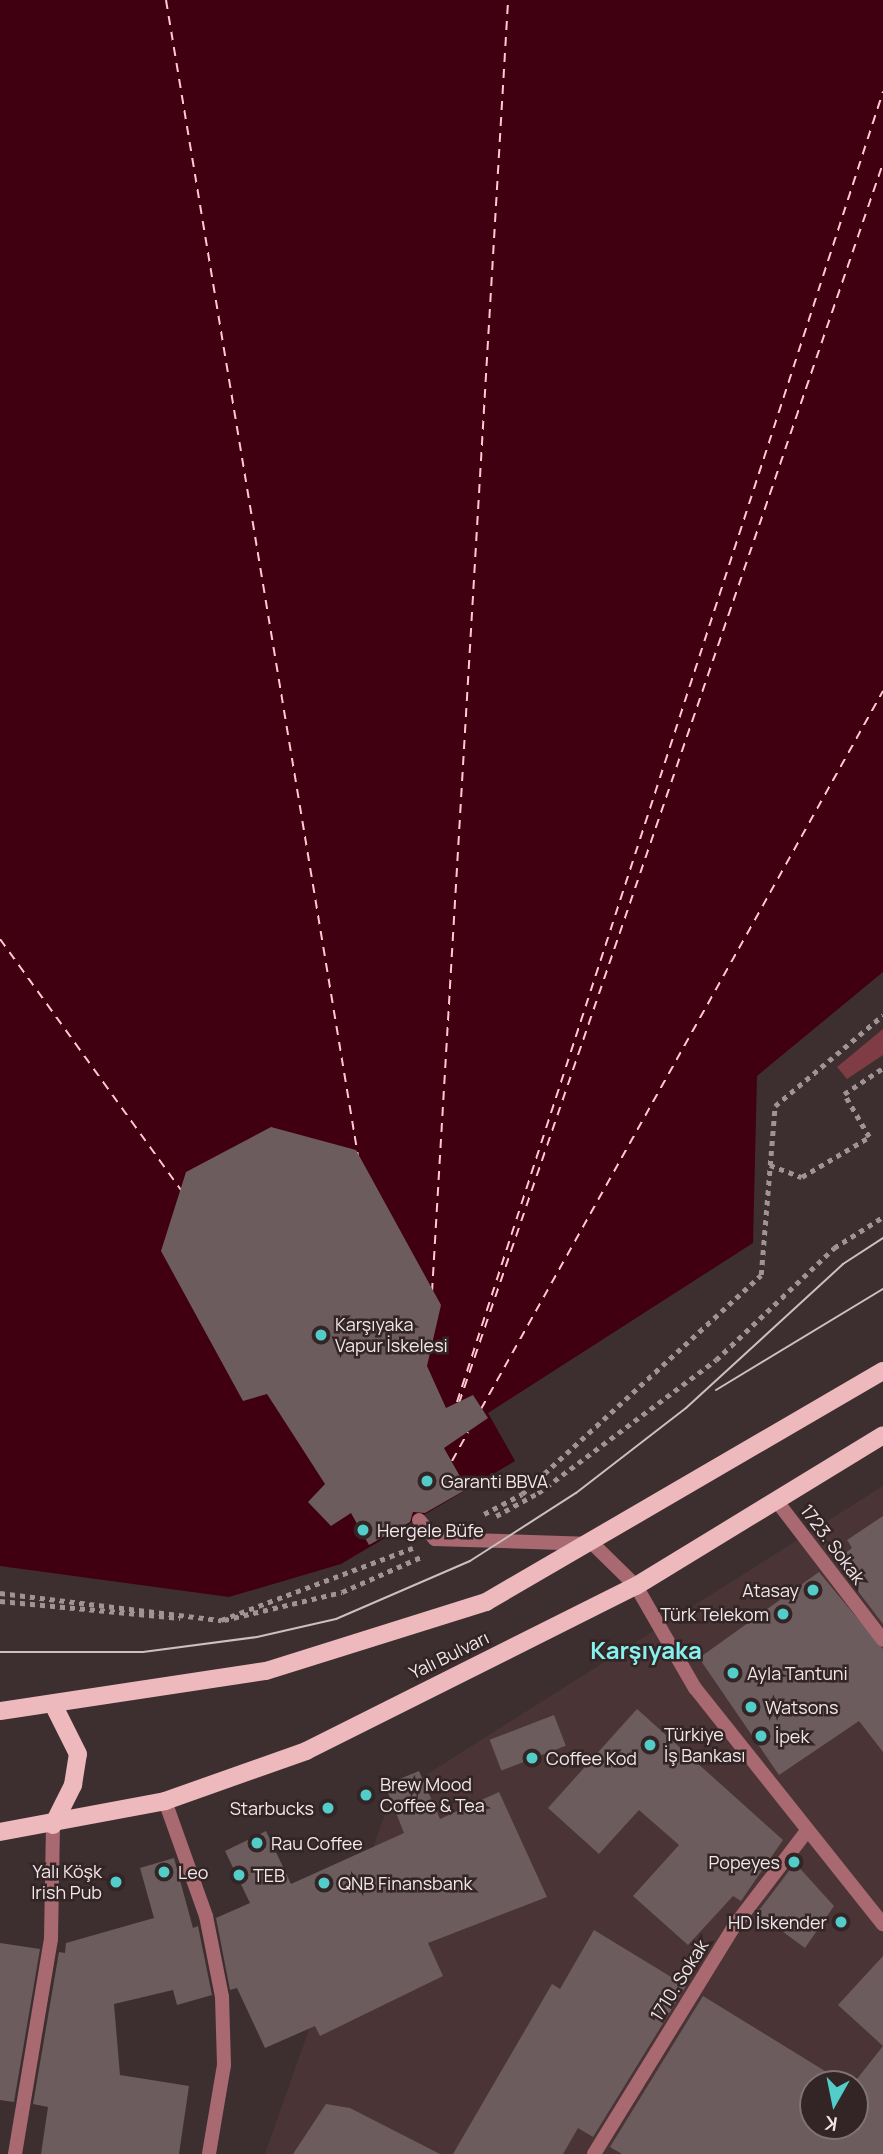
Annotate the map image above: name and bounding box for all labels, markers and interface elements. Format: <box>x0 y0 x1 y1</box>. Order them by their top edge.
place label: Karşıyaka Vapur İskelesi <box>335 1314 448 1356</box>
marker: Karşıyaka Vapur İskelesi <box>313 1327 329 1343</box>
place label: Garanti BBVA <box>441 1470 548 1492</box>
marker: Garanti BBVA <box>419 1473 435 1489</box>
street label: 1723. Sokak <box>796 1500 870 1588</box>
place label: Hergele Büfe <box>377 1519 484 1541</box>
marker: Hergele Büfe <box>355 1522 371 1538</box>
place label: Atasay <box>742 1579 799 1601</box>
marker: Atasay <box>805 1582 821 1598</box>
place label: Türk Telekom <box>660 1603 769 1625</box>
marker: Türk Telekom <box>775 1606 791 1622</box>
street label: Yalı Bulvarı <box>406 1626 492 1684</box>
district label: Karşıyaka <box>590 1636 702 1664</box>
place label: Ayla Tantuni <box>747 1662 848 1684</box>
marker: Ayla Tantuni <box>725 1665 741 1681</box>
place label: Watsons <box>765 1696 838 1718</box>
marker: Watsons <box>743 1699 759 1715</box>
place label: Türkiye İş Bankası <box>664 1724 746 1766</box>
place label: İpek <box>775 1725 809 1747</box>
marker: İpek <box>753 1728 769 1744</box>
marker: Türkiye İş Bankası <box>642 1737 658 1753</box>
place label: Coffee Kod <box>546 1747 637 1769</box>
marker: Coffee Kod <box>524 1750 540 1766</box>
place label: Brew Mood Coffee & Tea <box>380 1774 485 1816</box>
marker: Brew Mood Coffee & Tea <box>358 1787 374 1803</box>
place label: Starbucks <box>230 1797 314 1819</box>
marker: Starbucks <box>320 1800 336 1816</box>
place label: Rau Coffee <box>271 1832 363 1854</box>
marker: Rau Coffee <box>249 1835 265 1851</box>
place label: Popeyes <box>708 1851 780 1873</box>
marker: Popeyes <box>786 1854 802 1870</box>
place label: Yalı Köşk Irish Pub <box>31 1861 102 1904</box>
place label: Leo <box>178 1861 208 1883</box>
marker: Leo <box>156 1864 172 1880</box>
place label: TEB <box>253 1864 285 1886</box>
marker: TEB <box>231 1867 247 1883</box>
place label: QNB Finansbank <box>338 1872 472 1894</box>
marker: Yalı Köşk Irish Pub <box>108 1874 124 1890</box>
marker: QNB Finansbank <box>316 1875 332 1891</box>
place label: HD İskender <box>728 1911 827 1933</box>
marker: HD İskender <box>833 1914 849 1930</box>
street label: 1710. Sokak <box>646 1935 712 2025</box>
north arrow <box>799 2070 869 2140</box>
text: K <box>823 2110 839 2138</box>

